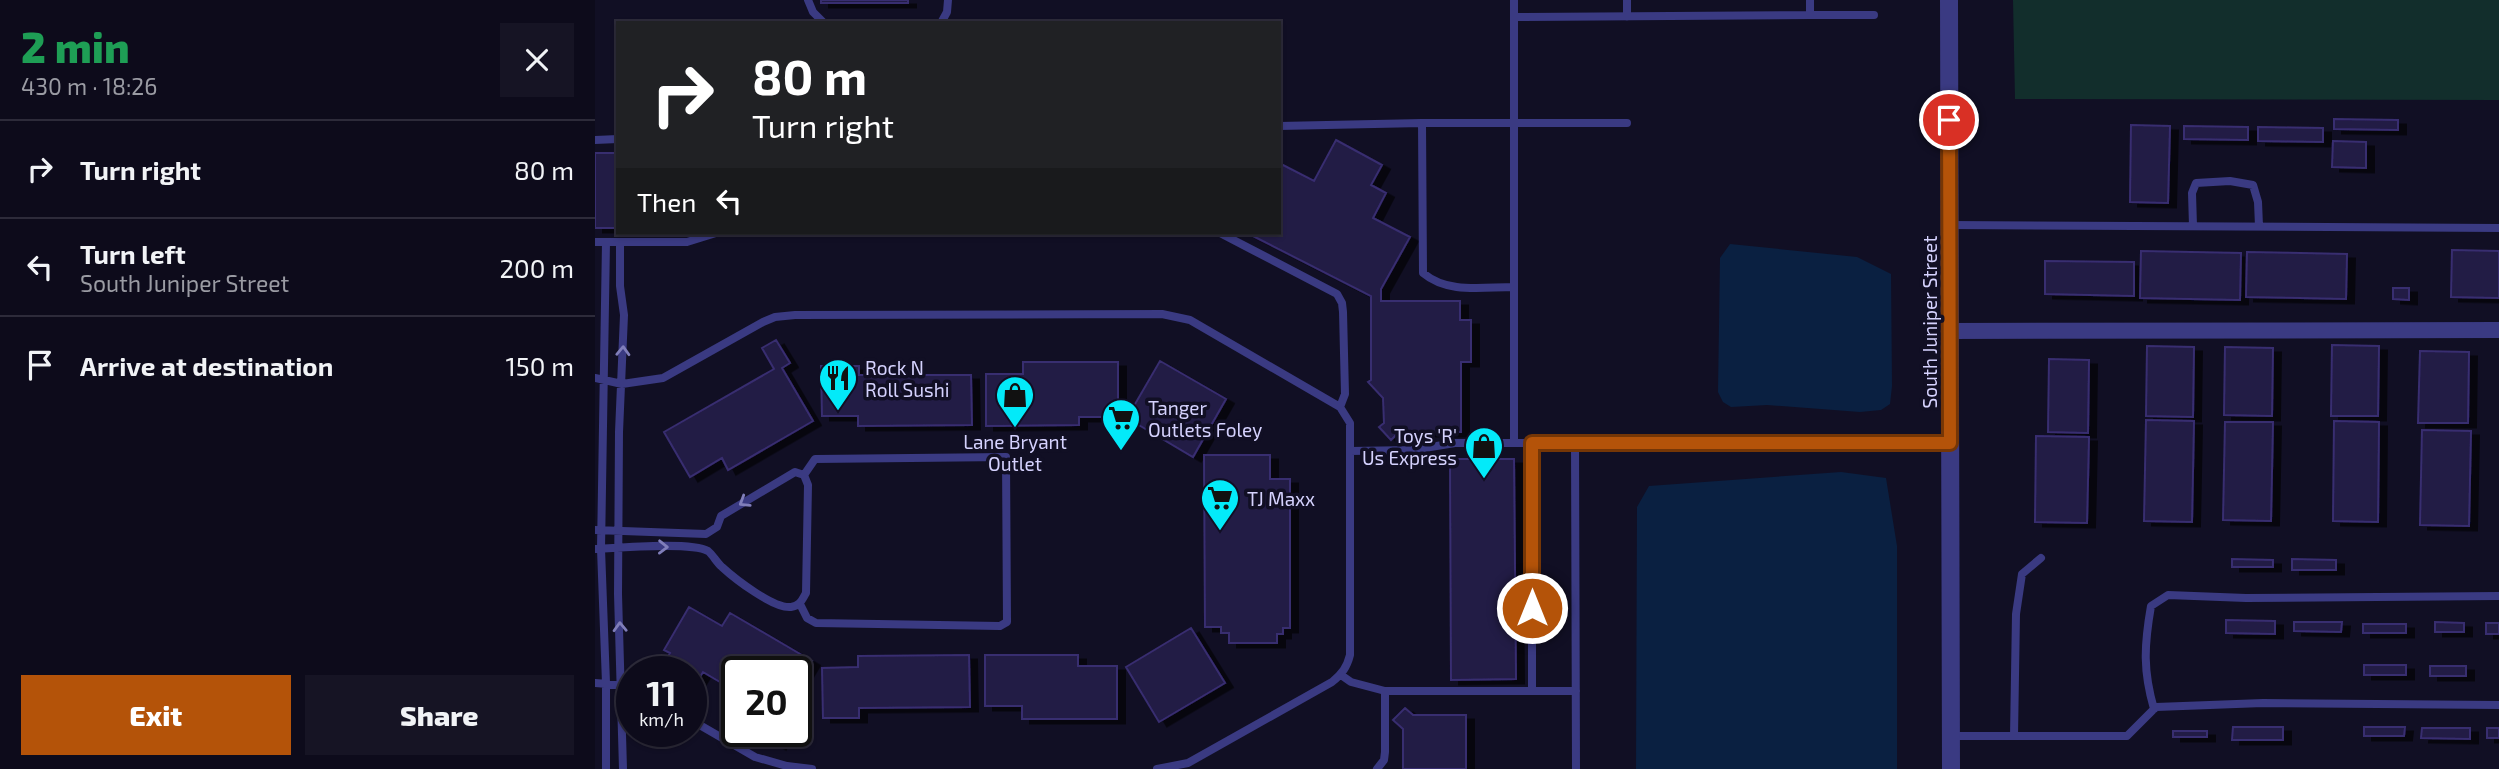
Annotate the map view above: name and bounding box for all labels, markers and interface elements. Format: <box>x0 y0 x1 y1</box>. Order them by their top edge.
text: 2 min <box>21 21 130 71</box>
button: close <box>500 23 574 97</box>
text: 80 m <box>752 46 867 105</box>
icon: right <box>637 49 728 140</box>
text: 430 m · 18:26 <box>21 72 157 100</box>
pin <box>1919 90 1979 150</box>
icon: arrive <box>1930 101 1968 139</box>
text: Turn right <box>752 106 894 144</box>
icon: right <box>21 150 59 188</box>
text: Turn right <box>80 154 201 185</box>
text: 80 m <box>514 154 574 185</box>
icon: left <box>710 182 748 220</box>
text: Then <box>637 186 696 217</box>
street label: South Juniper Street <box>1918 236 1941 408</box>
text: Turn left <box>80 238 186 269</box>
icon: left <box>21 248 59 286</box>
text: 200 m <box>499 252 574 283</box>
text: South Juniper Street <box>80 269 289 297</box>
one-way arrow <box>615 345 630 356</box>
icon: arrive <box>21 346 59 384</box>
text: Arrive at destination <box>80 350 333 381</box>
text: 150 m <box>505 350 574 381</box>
place label: Rock N Roll Sushi <box>865 356 949 401</box>
restaurant icon: Rock N Roll Sushi <box>817 357 859 412</box>
shop icon: Lane Bryant Outlet <box>994 374 1036 429</box>
place label: Tanger Outlets Foley <box>1148 396 1262 441</box>
supermarket icon: Tanger Outlets Foley <box>1100 397 1142 452</box>
place label: Toys 'R' Us Express <box>1362 424 1457 469</box>
shop icon: Toys 'R' Us Express <box>1463 425 1505 480</box>
place label: Lane Bryant Outlet <box>963 430 1067 475</box>
supermarket icon: TJ Maxx <box>1199 477 1241 532</box>
place label: TJ Maxx <box>1247 487 1315 510</box>
one-way arrow <box>738 493 751 506</box>
one-way arrow <box>658 539 669 555</box>
position arrow <box>1495 571 1569 645</box>
one-way arrow <box>612 622 627 633</box>
speed limit sign: 20 <box>721 656 812 747</box>
text: 11 <box>646 671 677 713</box>
button: Exit <box>21 675 291 755</box>
button: Share <box>305 675 574 755</box>
text: km/h <box>639 708 684 730</box>

